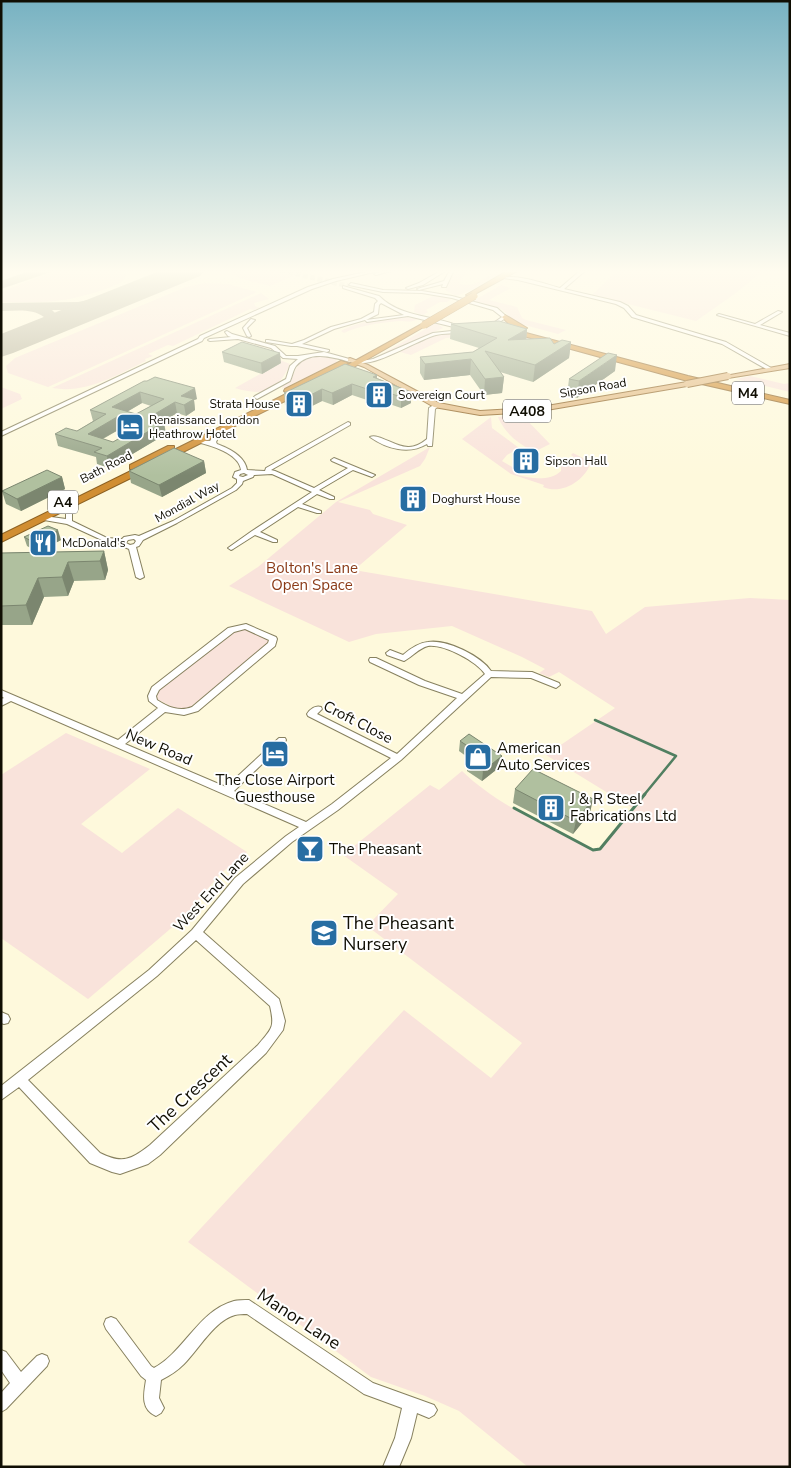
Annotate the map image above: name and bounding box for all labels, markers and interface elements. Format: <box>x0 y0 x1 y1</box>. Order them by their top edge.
street label: Sipson Road <box>558 374 628 402</box>
building icon: Sovereign Court <box>364 380 394 410</box>
road number: M4 <box>732 382 764 404</box>
place label: Sovereign Court <box>398 387 485 403</box>
building icon: Strata House <box>284 389 314 419</box>
place label: Strata House <box>210 396 280 412</box>
road number: A408 <box>503 400 551 422</box>
hotel icon: Renaissance London Heathrow Hotel <box>115 412 145 442</box>
place label: Renaissance London Heathrow Hotel <box>149 412 259 442</box>
building icon: Sipson Hall <box>511 446 541 476</box>
street label: Bath Road <box>77 447 135 487</box>
place label: Sipson Hall <box>545 453 608 469</box>
street label: Mondial Way <box>152 477 223 526</box>
building icon: Doghurst House <box>398 484 428 514</box>
road number: A4 <box>48 491 78 514</box>
place label: Doghurst House <box>432 491 520 507</box>
restaurant icon: McDonald's <box>28 528 58 558</box>
place label: McDonald's <box>62 535 126 551</box>
park label: Bolton's Lane Open Space <box>266 558 358 595</box>
street label: Croft Close <box>320 696 396 748</box>
street label: New Road <box>123 724 195 770</box>
place label: American Auto Services <box>497 738 590 775</box>
hotel icon: The Close Airport Guesthouse <box>260 739 290 769</box>
shop icon: American Auto Services <box>463 742 493 772</box>
place label: The Close Airport Guesthouse <box>215 770 335 807</box>
place label: J & R Steel Fabrications Ltd <box>569 789 677 826</box>
building icon: J & R Steel Fabrications Ltd <box>536 793 566 823</box>
bar icon: The Pheasant <box>295 834 325 864</box>
place label: The Pheasant <box>329 839 422 859</box>
street label: West End Lane <box>169 848 253 936</box>
place label: The Pheasant Nursery <box>343 911 454 956</box>
school or university icon: The Pheasant Nursery <box>309 918 339 948</box>
street label: The Crescent <box>143 1048 238 1138</box>
street label: Manor Lane <box>252 1283 346 1355</box>

